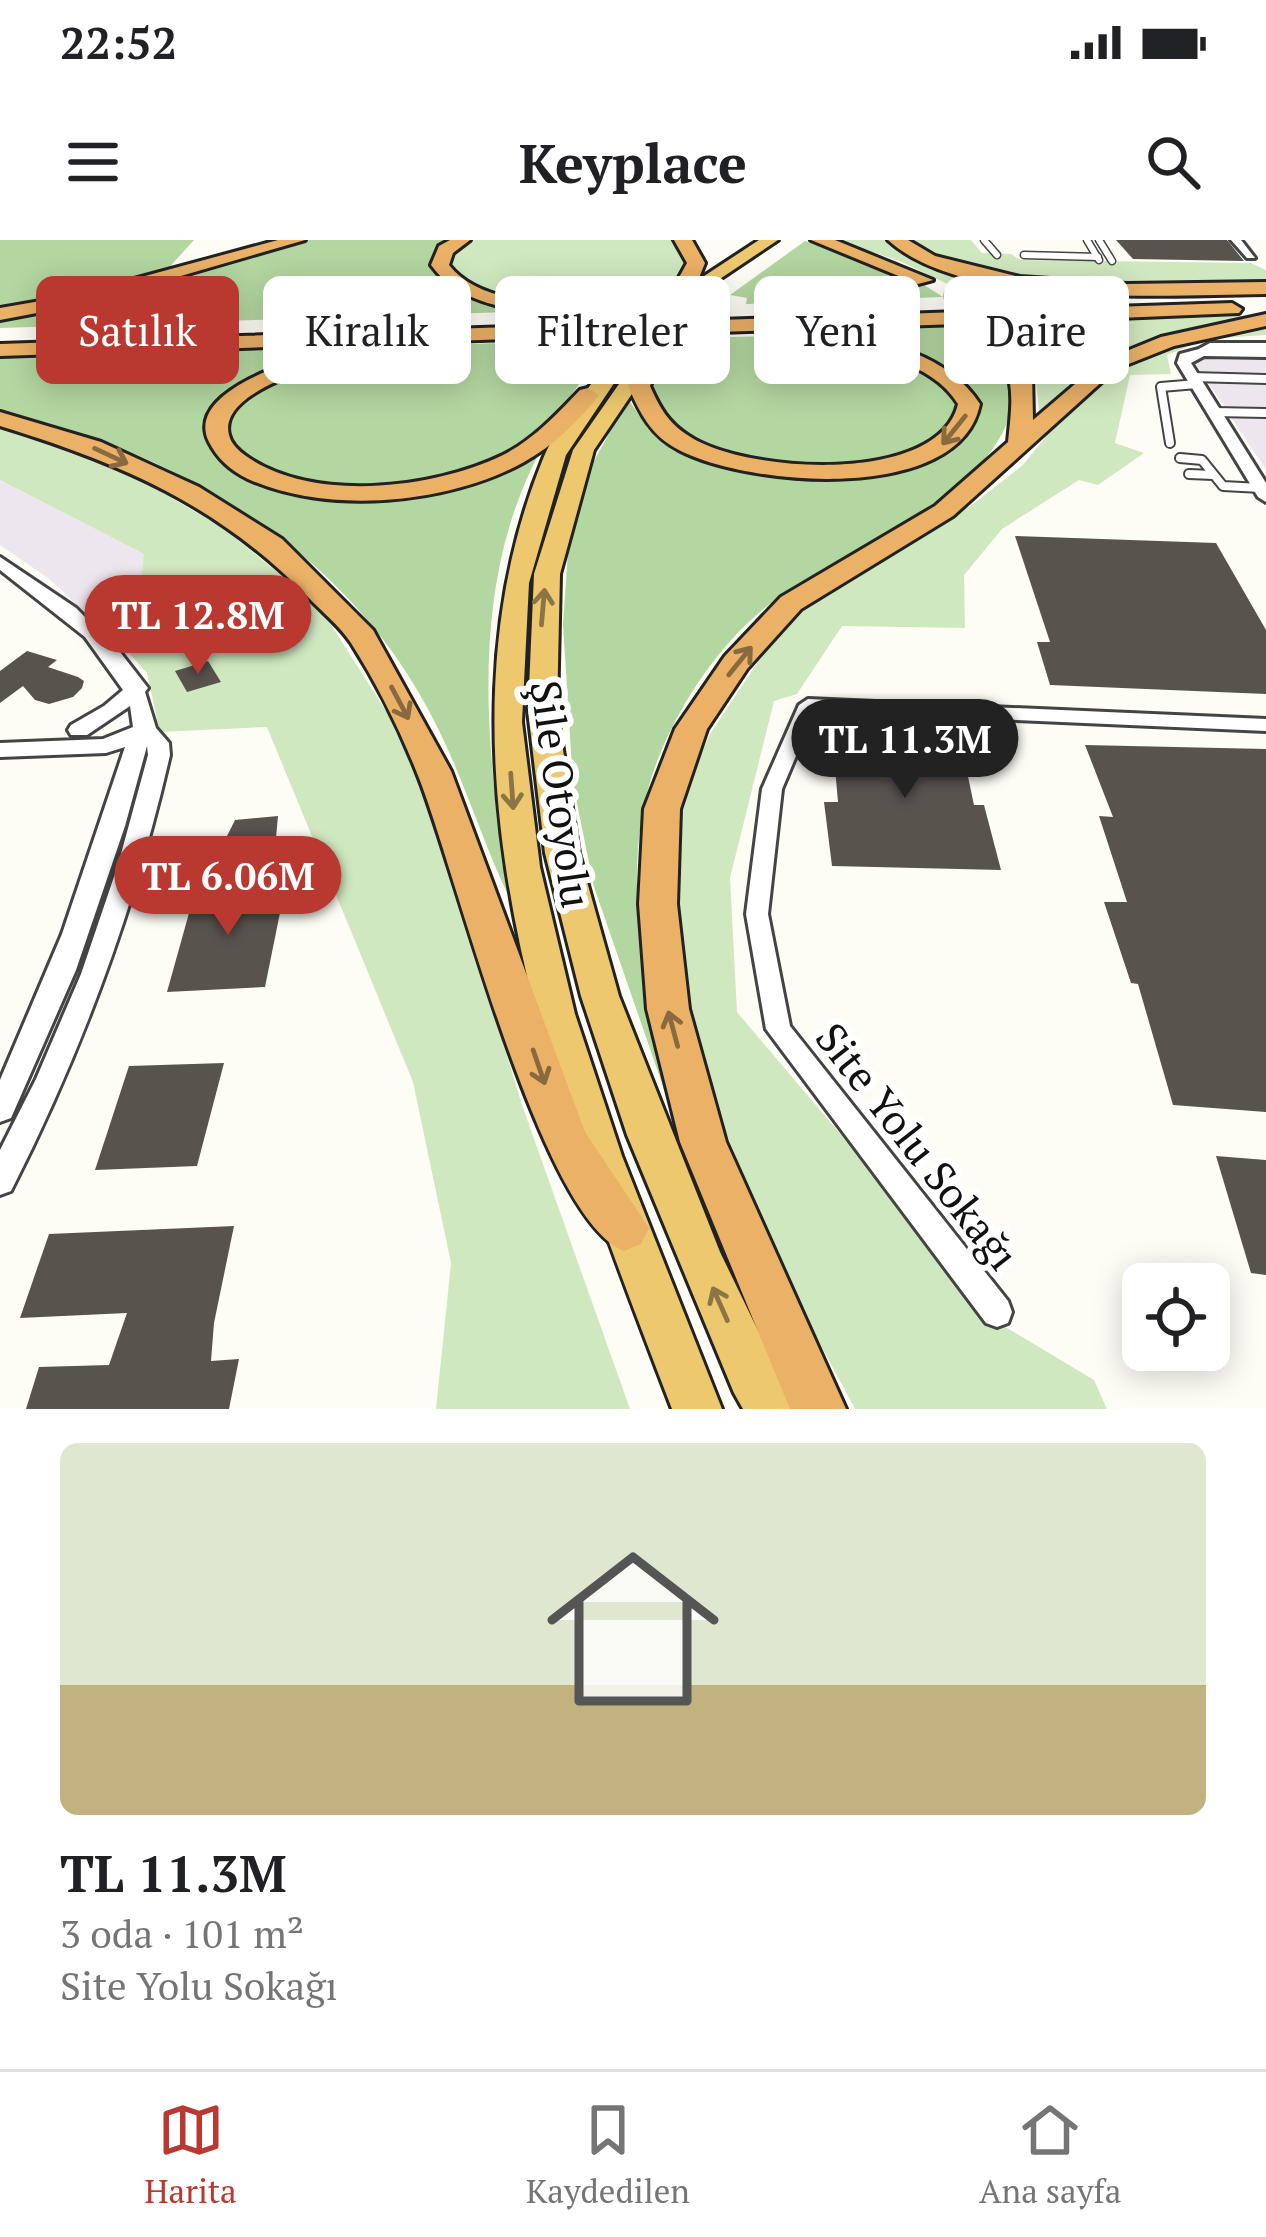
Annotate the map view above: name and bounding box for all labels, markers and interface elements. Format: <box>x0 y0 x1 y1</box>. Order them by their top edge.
text: 22:52 <box>60 12 177 72</box>
text: Keyplace <box>519 127 747 198</box>
icon: menu <box>60 129 126 195</box>
icon: search <box>1140 129 1206 195</box>
chip: Satılık <box>36 276 239 384</box>
chip: Kiralık <box>263 276 471 384</box>
chip: Filtreler <box>495 276 730 384</box>
chip: Yeni <box>754 276 920 384</box>
chip: Daire <box>944 276 1129 384</box>
one-way arrow <box>941 414 968 445</box>
one-way arrow <box>92 446 128 468</box>
pin: TL 12.8M <box>74 575 322 677</box>
text: TL 12.8M <box>111 588 285 640</box>
one-way arrow <box>532 588 555 627</box>
one-way arrow <box>725 646 753 677</box>
street label: Şile Otoyolu <box>518 677 606 911</box>
one-way arrow <box>390 685 413 720</box>
pin: TL 11.3M <box>781 699 1029 801</box>
text: TL 11.3M <box>818 712 992 764</box>
one-way arrow <box>500 771 523 810</box>
pin: TL 6.06M <box>104 836 352 938</box>
text: TL 6.06M <box>141 849 315 901</box>
one-way arrow <box>661 1011 683 1049</box>
street label: Site Yolu Sokağı <box>804 1011 1032 1281</box>
one-way arrow <box>530 1048 551 1085</box>
map controls <box>1122 1263 1230 1371</box>
button: locate <box>1122 1263 1230 1371</box>
one-way arrow <box>707 1287 729 1323</box>
icon: home <box>525 1521 741 1737</box>
text: TL 11.3M <box>60 1839 287 1907</box>
text: 3 oda · 101 m² <box>60 1907 304 1959</box>
text: Site Yolu Sokağı <box>60 1959 338 2011</box>
tab: Harita <box>145 2097 237 2212</box>
tab: Kaydedilen <box>526 2097 690 2212</box>
tab: Ana sayfa <box>979 2097 1121 2212</box>

